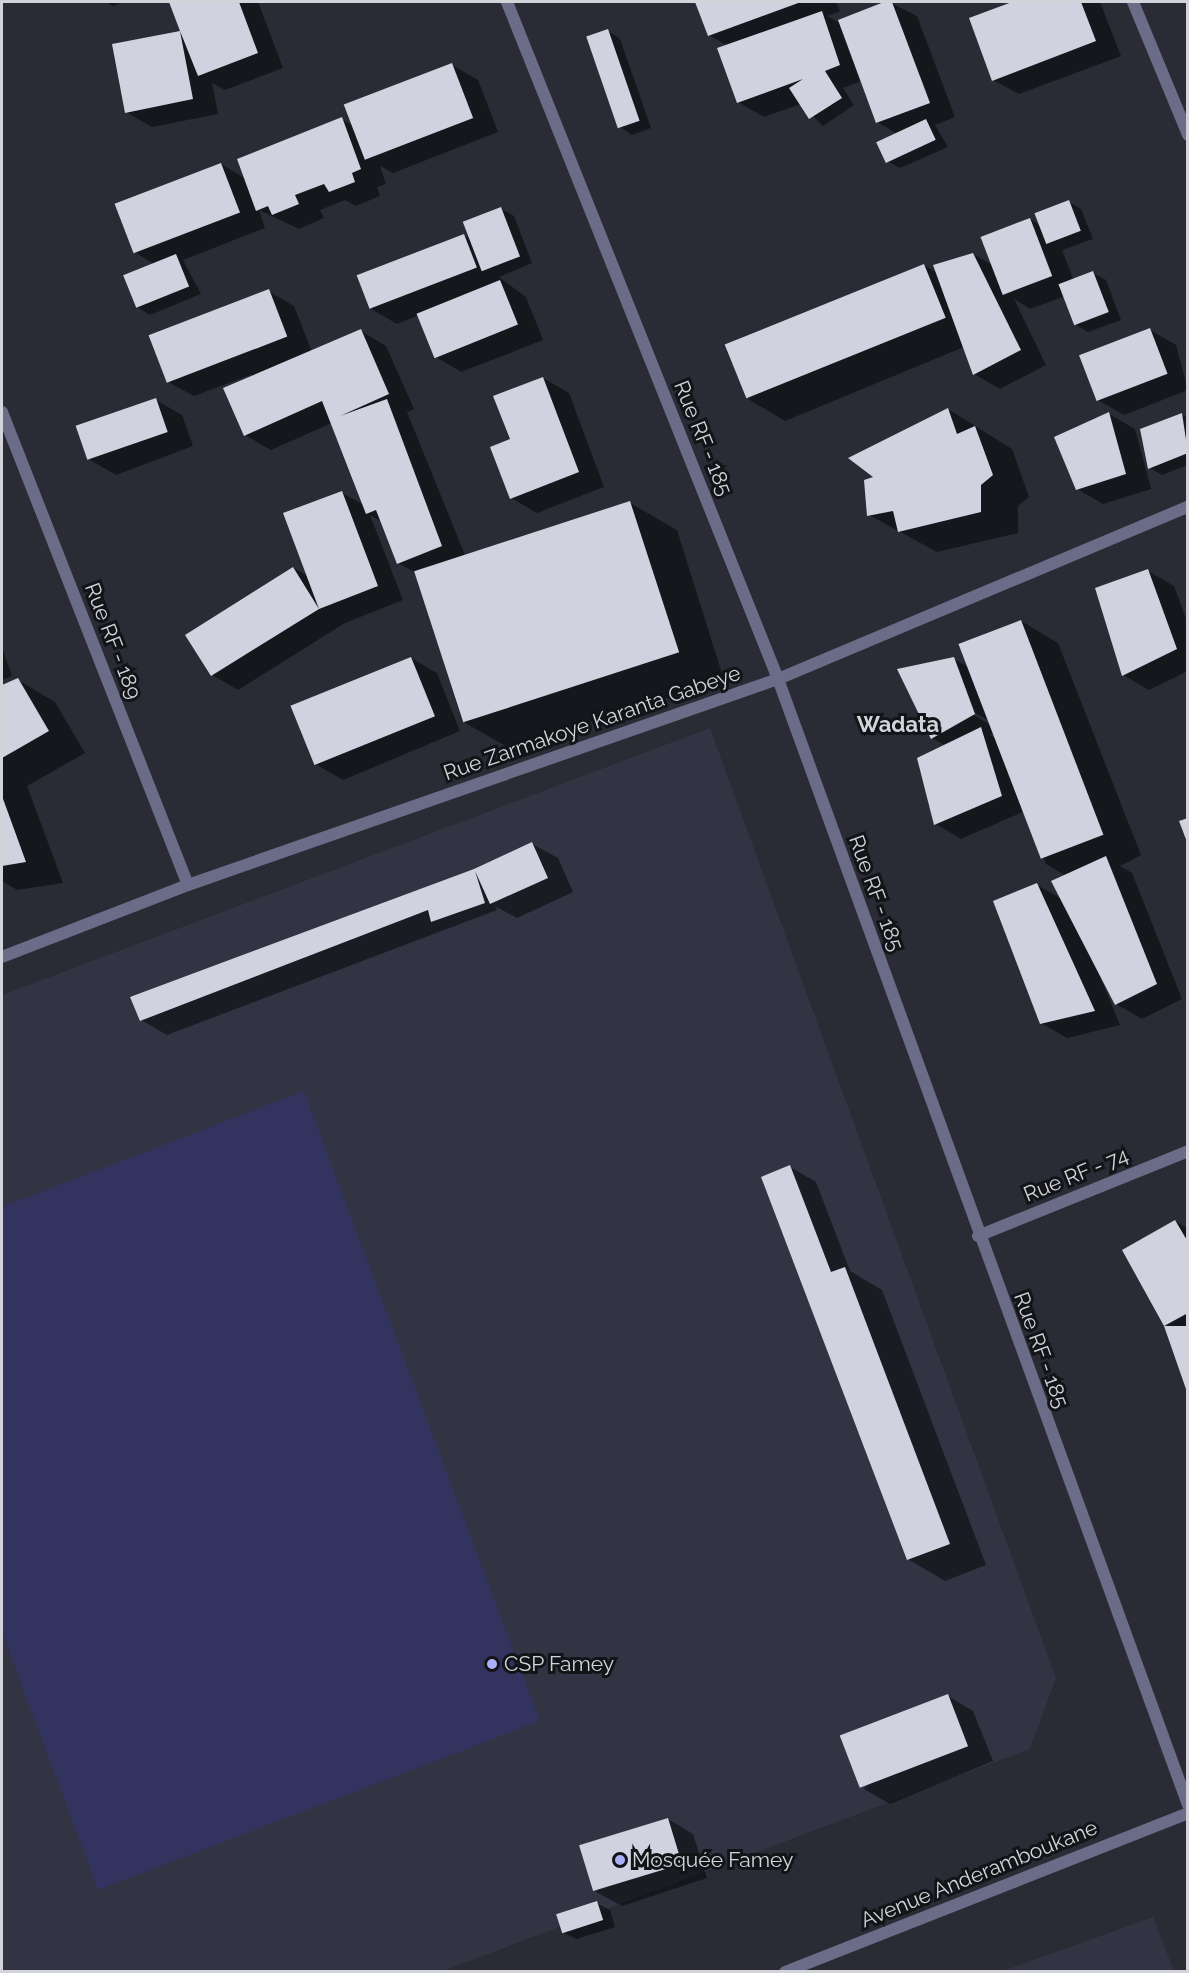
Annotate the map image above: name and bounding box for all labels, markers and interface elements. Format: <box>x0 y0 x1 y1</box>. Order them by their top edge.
street label: Rue RF - 185 <box>668 377 738 499</box>
street label: Rue RF - 189 <box>79 579 147 703</box>
street label: Rue Zarmakoye Karanta Gabeye <box>440 660 744 786</box>
district label: Wadata <box>857 712 939 738</box>
street label: Rue RF - 185 <box>843 831 909 955</box>
street label: Rue RF - 74 <box>1020 1143 1132 1207</box>
street label: Rue RF - 185 <box>1008 1288 1074 1412</box>
place label: CSP Famey <box>504 1651 615 1677</box>
marker: CSP Famey <box>485 1657 499 1671</box>
street label: Avenue Anderamboukane <box>857 1815 1101 1933</box>
place label: Mosquée Famey <box>632 1847 793 1873</box>
marker: Mosquée Famey <box>613 1853 627 1867</box>

